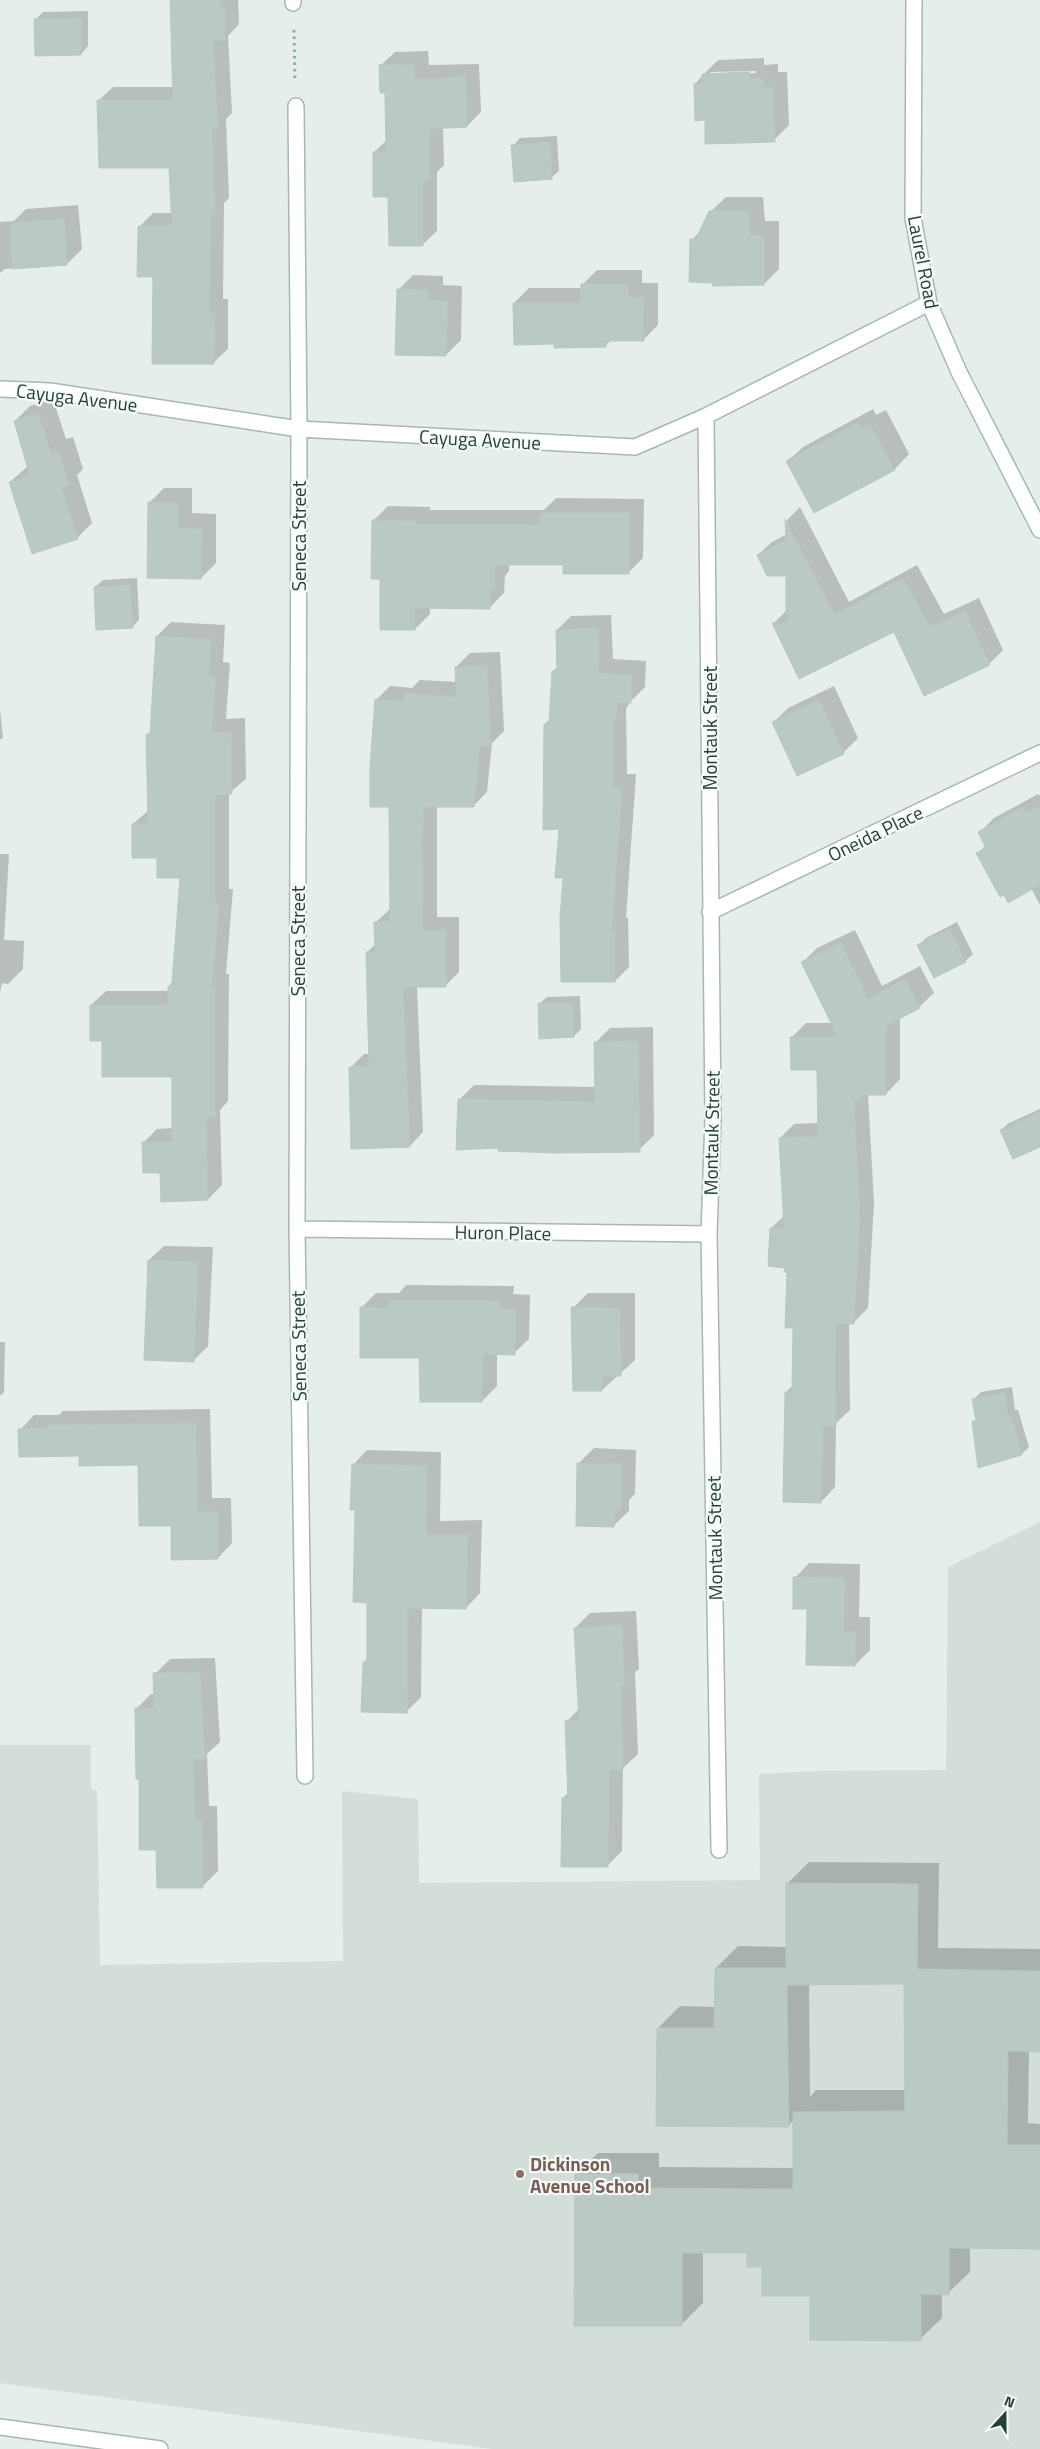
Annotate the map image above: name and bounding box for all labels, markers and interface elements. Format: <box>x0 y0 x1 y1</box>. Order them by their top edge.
street label: Laurel Road <box>901 213 947 311</box>
street label: Cayuga Avenue <box>15 375 139 419</box>
street label: Cayuga Avenue <box>418 421 542 457</box>
street label: Seneca Street <box>284 480 313 591</box>
street label: Montauk Street <box>695 665 724 790</box>
street label: Oneida Place <box>822 797 928 869</box>
street label: Seneca Street <box>283 885 312 996</box>
street label: Montauk Street <box>695 1070 727 1196</box>
street label: Huron Place <box>454 1217 552 1247</box>
street label: Seneca Street <box>283 1290 313 1402</box>
street label: Montauk Street <box>698 1475 730 1601</box>
place label: Dickinson Avenue School <box>530 2149 650 2200</box>
marker: Dickinson Avenue School <box>514 2168 526 2180</box>
north arrow <box>980 2389 1030 2439</box>
text: N <box>1002 2390 1018 2413</box>

